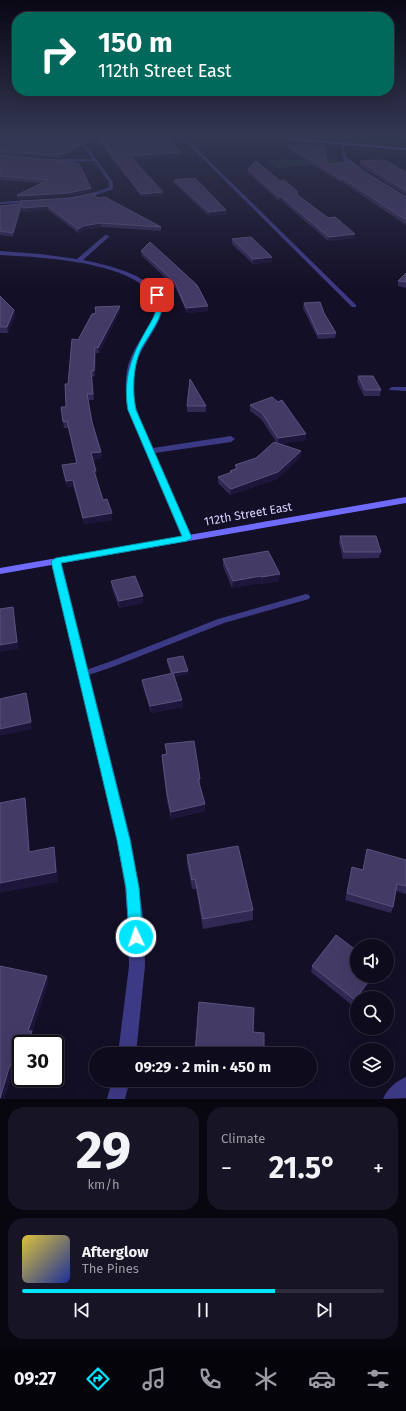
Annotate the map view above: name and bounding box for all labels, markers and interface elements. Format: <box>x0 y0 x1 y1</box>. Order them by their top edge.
text: 150 m <box>98 26 173 59</box>
icon: right <box>32 28 84 80</box>
text: 112th Street East <box>98 60 232 82</box>
pin <box>140 278 174 312</box>
icon: arrive <box>146 284 168 306</box>
street label: 112th Street East <box>203 499 294 529</box>
position arrow <box>115 916 157 958</box>
map controls <box>350 939 394 1087</box>
button: sound <box>350 939 394 983</box>
button: search <box>350 991 394 1035</box>
speed limit sign: 30 <box>12 1035 64 1087</box>
button: layers <box>350 1043 394 1087</box>
text: 09:29 · 2 min · 450 m <box>135 1058 271 1076</box>
text: 29 <box>76 1119 131 1182</box>
text: Climate <box>221 1131 265 1146</box>
text: 21.5° <box>269 1150 336 1186</box>
text: − <box>221 1155 232 1182</box>
text: + <box>373 1155 384 1182</box>
text: km/h <box>87 1177 120 1192</box>
text: Afterglow <box>82 1243 148 1261</box>
text: The Pines <box>82 1261 139 1276</box>
icon: previous <box>71 1299 93 1321</box>
icon: pause <box>192 1299 214 1321</box>
icon: next <box>313 1299 335 1321</box>
icon: directions <box>84 1365 112 1393</box>
icon: music <box>140 1365 168 1393</box>
icon: phone <box>196 1365 224 1393</box>
icon: climate <box>252 1365 280 1393</box>
icon: car <box>308 1365 336 1393</box>
icon: filters <box>364 1365 392 1393</box>
text: 09:27 <box>14 1368 56 1390</box>

